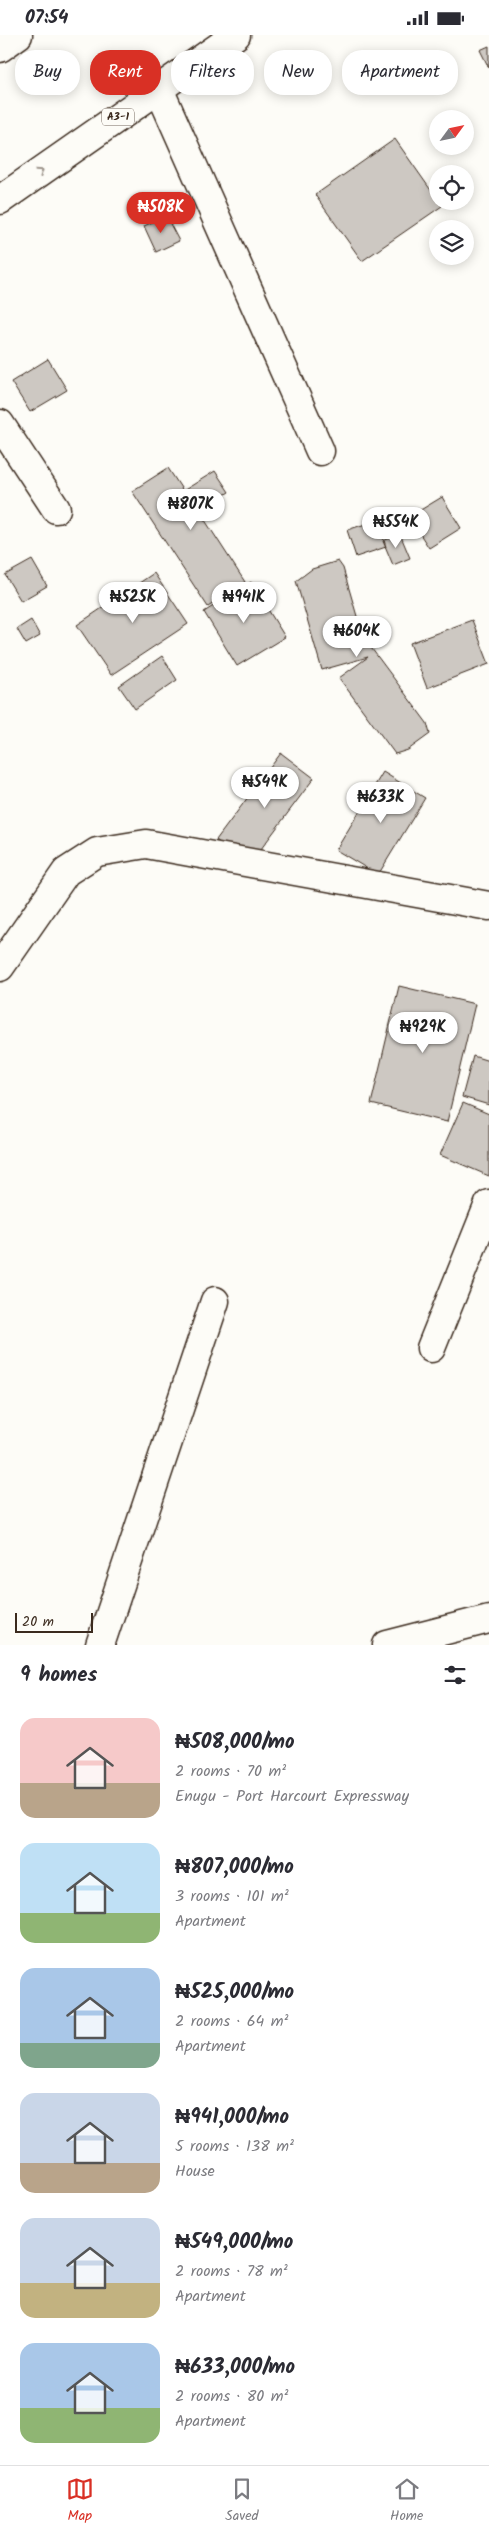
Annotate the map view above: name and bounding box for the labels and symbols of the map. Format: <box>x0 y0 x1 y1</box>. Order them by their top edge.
road number: A3-1 <box>102 109 134 125</box>
north arrow <box>429 110 474 155</box>
one-way arrow <box>34 169 44 178</box>
pin: ₦508K <box>126 191 196 234</box>
pin: ₦807K <box>156 489 226 531</box>
pin: ₦554K <box>361 507 431 549</box>
pin: ₦525K <box>98 581 168 624</box>
pin: ₦941K <box>209 581 279 624</box>
pin: ₦604K <box>322 615 392 658</box>
pin: ₦549K <box>230 767 300 809</box>
pin: ₦633K <box>346 781 416 824</box>
pin: ₦929K <box>388 1011 458 1054</box>
scale bar <box>15 1610 92 1633</box>

